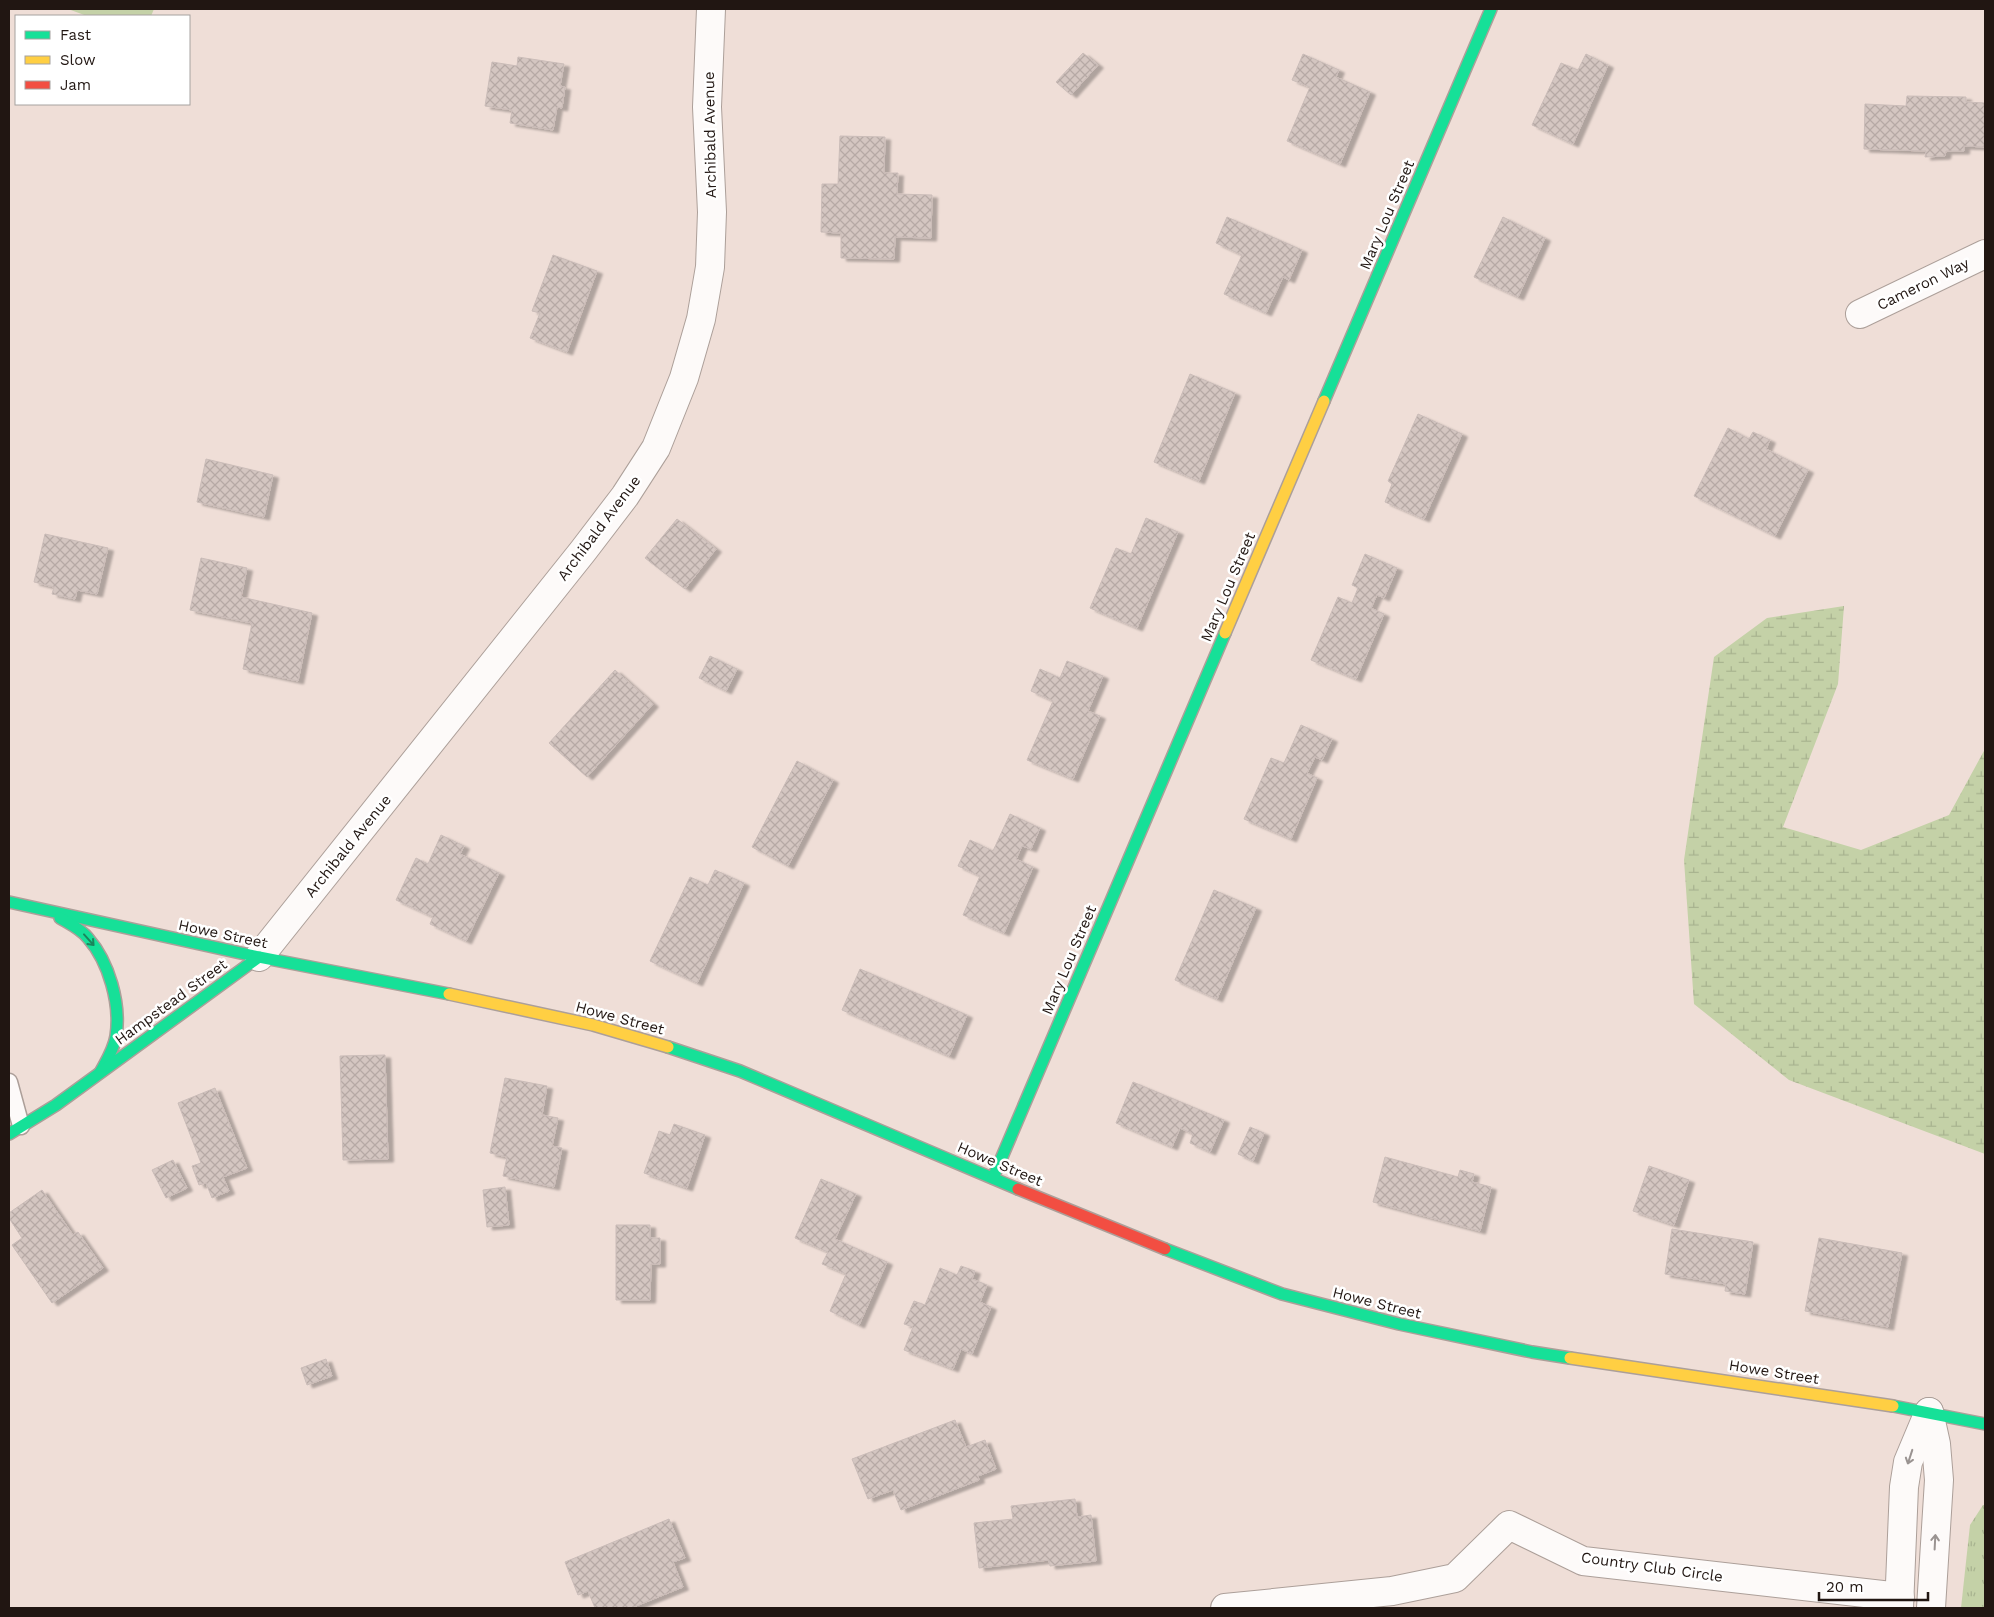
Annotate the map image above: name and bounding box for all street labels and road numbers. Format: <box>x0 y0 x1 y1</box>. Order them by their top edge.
street label: Archibald Avenue <box>700 71 720 199</box>
street label: Mary Lou Street <box>1356 157 1418 272</box>
street label: Cameron Way <box>1874 254 1972 314</box>
street label: Archibald Avenue <box>554 472 644 584</box>
street label: Mary Lou Street <box>1197 529 1259 644</box>
street label: Archibald Avenue <box>301 791 395 901</box>
street label: Mary Lou Street <box>1038 902 1100 1017</box>
street label: Howe Street <box>177 916 270 952</box>
street label: Hampstead Street <box>111 955 231 1049</box>
street label: Howe Street <box>574 998 667 1039</box>
street label: Howe Street <box>955 1138 1046 1190</box>
street label: Howe Street <box>1331 1283 1424 1323</box>
street label: Howe Street <box>1728 1356 1821 1388</box>
street label: Country Club Circle <box>1580 1548 1724 1586</box>

